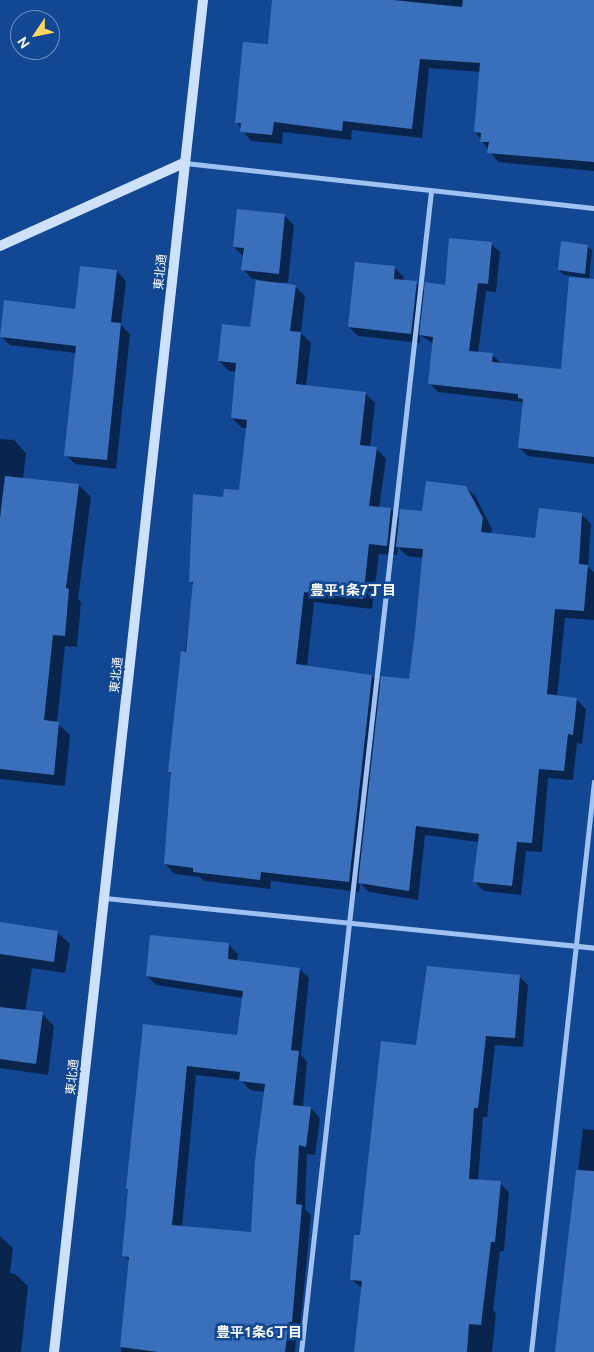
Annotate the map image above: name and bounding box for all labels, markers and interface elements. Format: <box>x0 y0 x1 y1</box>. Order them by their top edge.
north arrow <box>10 10 60 60</box>
text: N <box>14 34 33 52</box>
street label: 東北通 <box>151 253 169 291</box>
district label: 豊平1条7丁目 <box>310 582 396 598</box>
street label: 東北通 <box>107 656 125 694</box>
street label: 東北通 <box>63 1058 81 1096</box>
district label: 豊平1条6丁目 <box>216 1324 302 1340</box>

